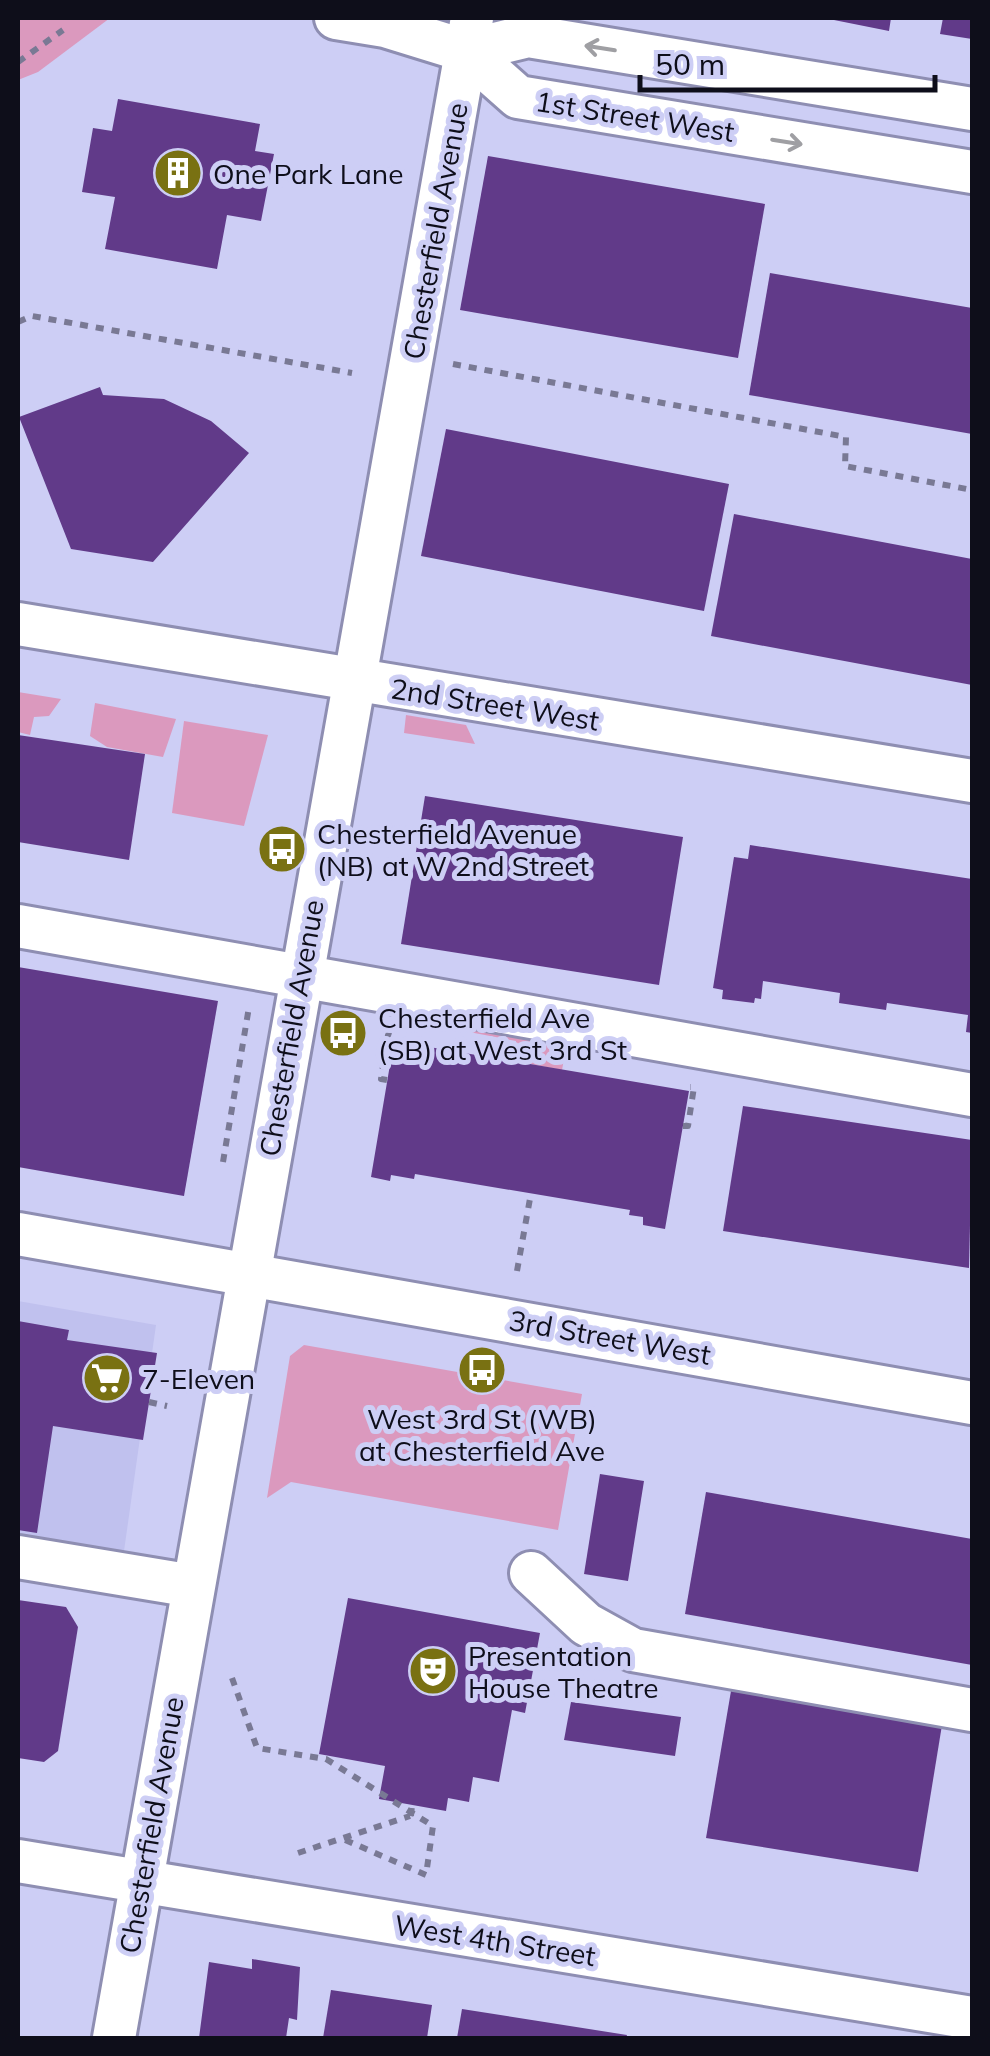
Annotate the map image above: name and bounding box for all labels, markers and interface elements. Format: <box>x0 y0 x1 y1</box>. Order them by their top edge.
scale bar <box>640 30 935 92</box>
one-way arrow <box>584 38 617 56</box>
text: 50 m <box>655 45 725 83</box>
street label: 1st Street West <box>533 83 737 149</box>
street label: Chesterfield Avenue <box>395 100 475 362</box>
one-way arrow <box>771 133 803 151</box>
building icon: One Park Lane <box>152 147 204 199</box>
place label: One Park Lane <box>213 156 404 191</box>
street label: 2nd Street West <box>388 670 602 738</box>
place label: Chesterfield Avenue (NB) at W 2nd Street <box>317 816 589 883</box>
bus stop icon: Chesterfield Avenue (NB) at W 2nd Street <box>256 823 308 875</box>
street label: Chesterfield Avenue <box>251 897 331 1159</box>
place label: Chesterfield Ave (SB) at West 3rd St <box>378 1000 627 1067</box>
bus stop icon: Chesterfield Ave (SB) at West 3rd St <box>317 1007 369 1059</box>
street label: 3rd Street West <box>507 1302 714 1372</box>
bus stop icon: West 3rd St (WB) at Chesterfield Ave <box>456 1344 508 1396</box>
supermarket icon: 7-Eleven <box>81 1352 133 1404</box>
place label: 7-Eleven <box>142 1361 255 1396</box>
place label: West 3rd St (WB) at Chesterfield Ave <box>359 1401 605 1468</box>
place label: Presentation House Theatre <box>468 1638 658 1705</box>
theatre icon: Presentation House Theatre <box>407 1645 459 1697</box>
street label: Chesterfield Avenue <box>111 1694 191 1956</box>
street label: West 4th Street <box>392 1907 598 1973</box>

